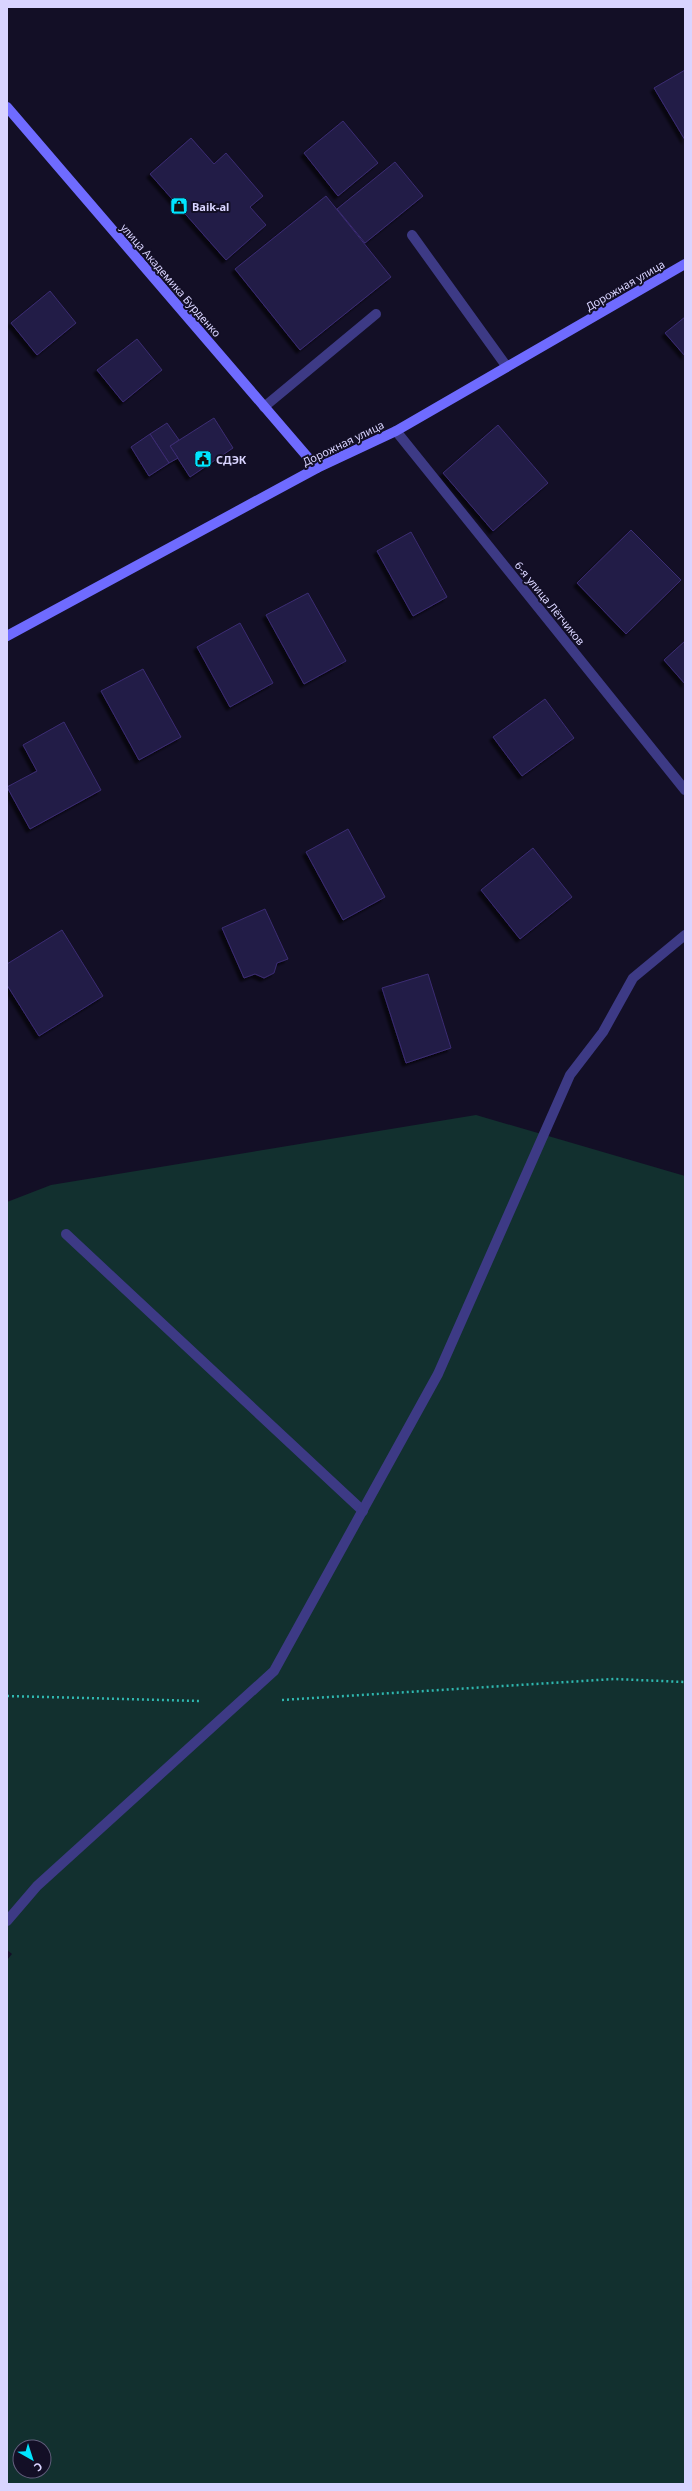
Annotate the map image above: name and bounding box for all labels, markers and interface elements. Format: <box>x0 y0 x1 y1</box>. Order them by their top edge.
shop icon: Baik-al <box>169 196 189 216</box>
place label: Baik-al <box>192 199 229 214</box>
street label: улица Академика Бурденко <box>117 220 225 340</box>
street label: Дорожная улица <box>583 256 667 314</box>
street label: Дорожная улица <box>300 417 386 469</box>
public building icon: СДЭК <box>193 449 213 469</box>
place label: СДЭК <box>216 452 247 467</box>
street label: 6-я улица Лётчиков <box>512 558 588 648</box>
north arrow <box>12 2439 52 2479</box>
text: С <box>31 2459 46 2475</box>

